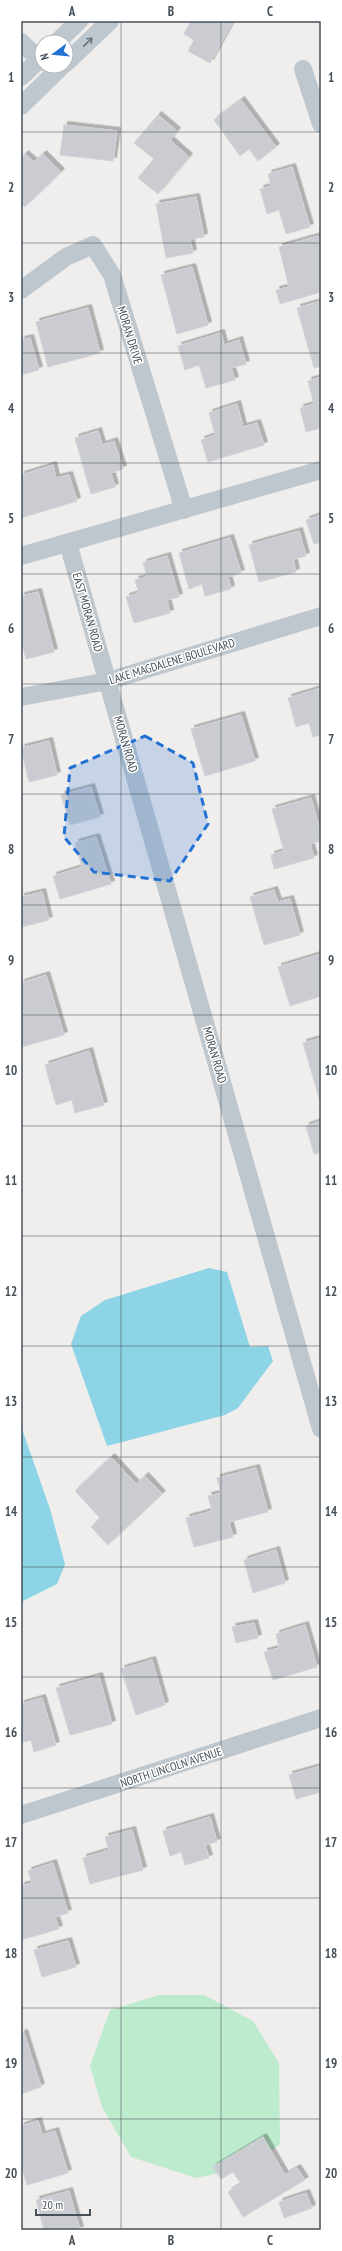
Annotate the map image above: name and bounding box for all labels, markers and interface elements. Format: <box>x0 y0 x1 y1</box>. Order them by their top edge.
text: A <box>68 3 76 20</box>
text: B <box>168 3 174 20</box>
text: C <box>267 3 273 20</box>
north arrow <box>34 34 74 74</box>
one-way arrow <box>83 37 93 47</box>
text: N <box>37 52 52 62</box>
text: 1 <box>8 69 14 86</box>
text: 1 <box>328 69 334 86</box>
text: 2 <box>8 179 14 196</box>
text: 2 <box>328 179 334 196</box>
text: 3 <box>8 289 14 306</box>
text: 3 <box>328 289 334 306</box>
street label: MORAN DRIVE <box>114 304 146 366</box>
text: 4 <box>8 400 15 417</box>
text: 4 <box>328 400 335 417</box>
text: 5 <box>8 510 14 527</box>
text: 5 <box>328 510 334 527</box>
street label: EAST MORAN ROAD <box>70 571 106 653</box>
text: 6 <box>8 620 14 637</box>
text: 6 <box>328 620 334 637</box>
street label: LAKE MAGDALENE BOULEVARD <box>107 635 237 687</box>
street label: MORAN ROAD <box>111 714 141 774</box>
text: 7 <box>8 731 14 748</box>
text: 7 <box>328 731 334 748</box>
text: 8 <box>8 841 14 858</box>
text: 8 <box>328 841 334 858</box>
text: 9 <box>8 952 14 969</box>
text: 9 <box>328 952 334 969</box>
street label: MORAN ROAD <box>200 1025 230 1085</box>
text: 10 <box>5 1062 17 1079</box>
text: 10 <box>325 1062 337 1079</box>
text: 11 <box>5 1172 17 1189</box>
text: 11 <box>325 1172 337 1189</box>
text: 12 <box>5 1283 17 1300</box>
text: 12 <box>325 1283 337 1300</box>
text: 13 <box>5 1393 17 1410</box>
text: 13 <box>325 1393 337 1410</box>
text: 14 <box>5 1503 18 1520</box>
text: 14 <box>325 1503 338 1520</box>
text: 15 <box>5 1614 17 1631</box>
text: 15 <box>325 1614 337 1631</box>
text: 16 <box>5 1724 17 1741</box>
text: 16 <box>325 1724 337 1741</box>
street label: NORTH LINCOLN AVENUE <box>118 1743 224 1791</box>
text: 17 <box>5 1834 17 1851</box>
text: 17 <box>325 1834 337 1851</box>
text: 18 <box>5 1945 17 1962</box>
text: 18 <box>325 1945 337 1962</box>
text: 19 <box>5 2055 17 2072</box>
text: 19 <box>325 2055 337 2072</box>
text: 20 <box>5 2165 17 2182</box>
text: 20 <box>325 2165 337 2182</box>
scale bar <box>36 2191 90 2217</box>
text: 20 m <box>42 2197 63 2212</box>
text: A <box>68 2232 76 2249</box>
text: B <box>168 2232 174 2249</box>
text: C <box>267 2232 273 2249</box>

